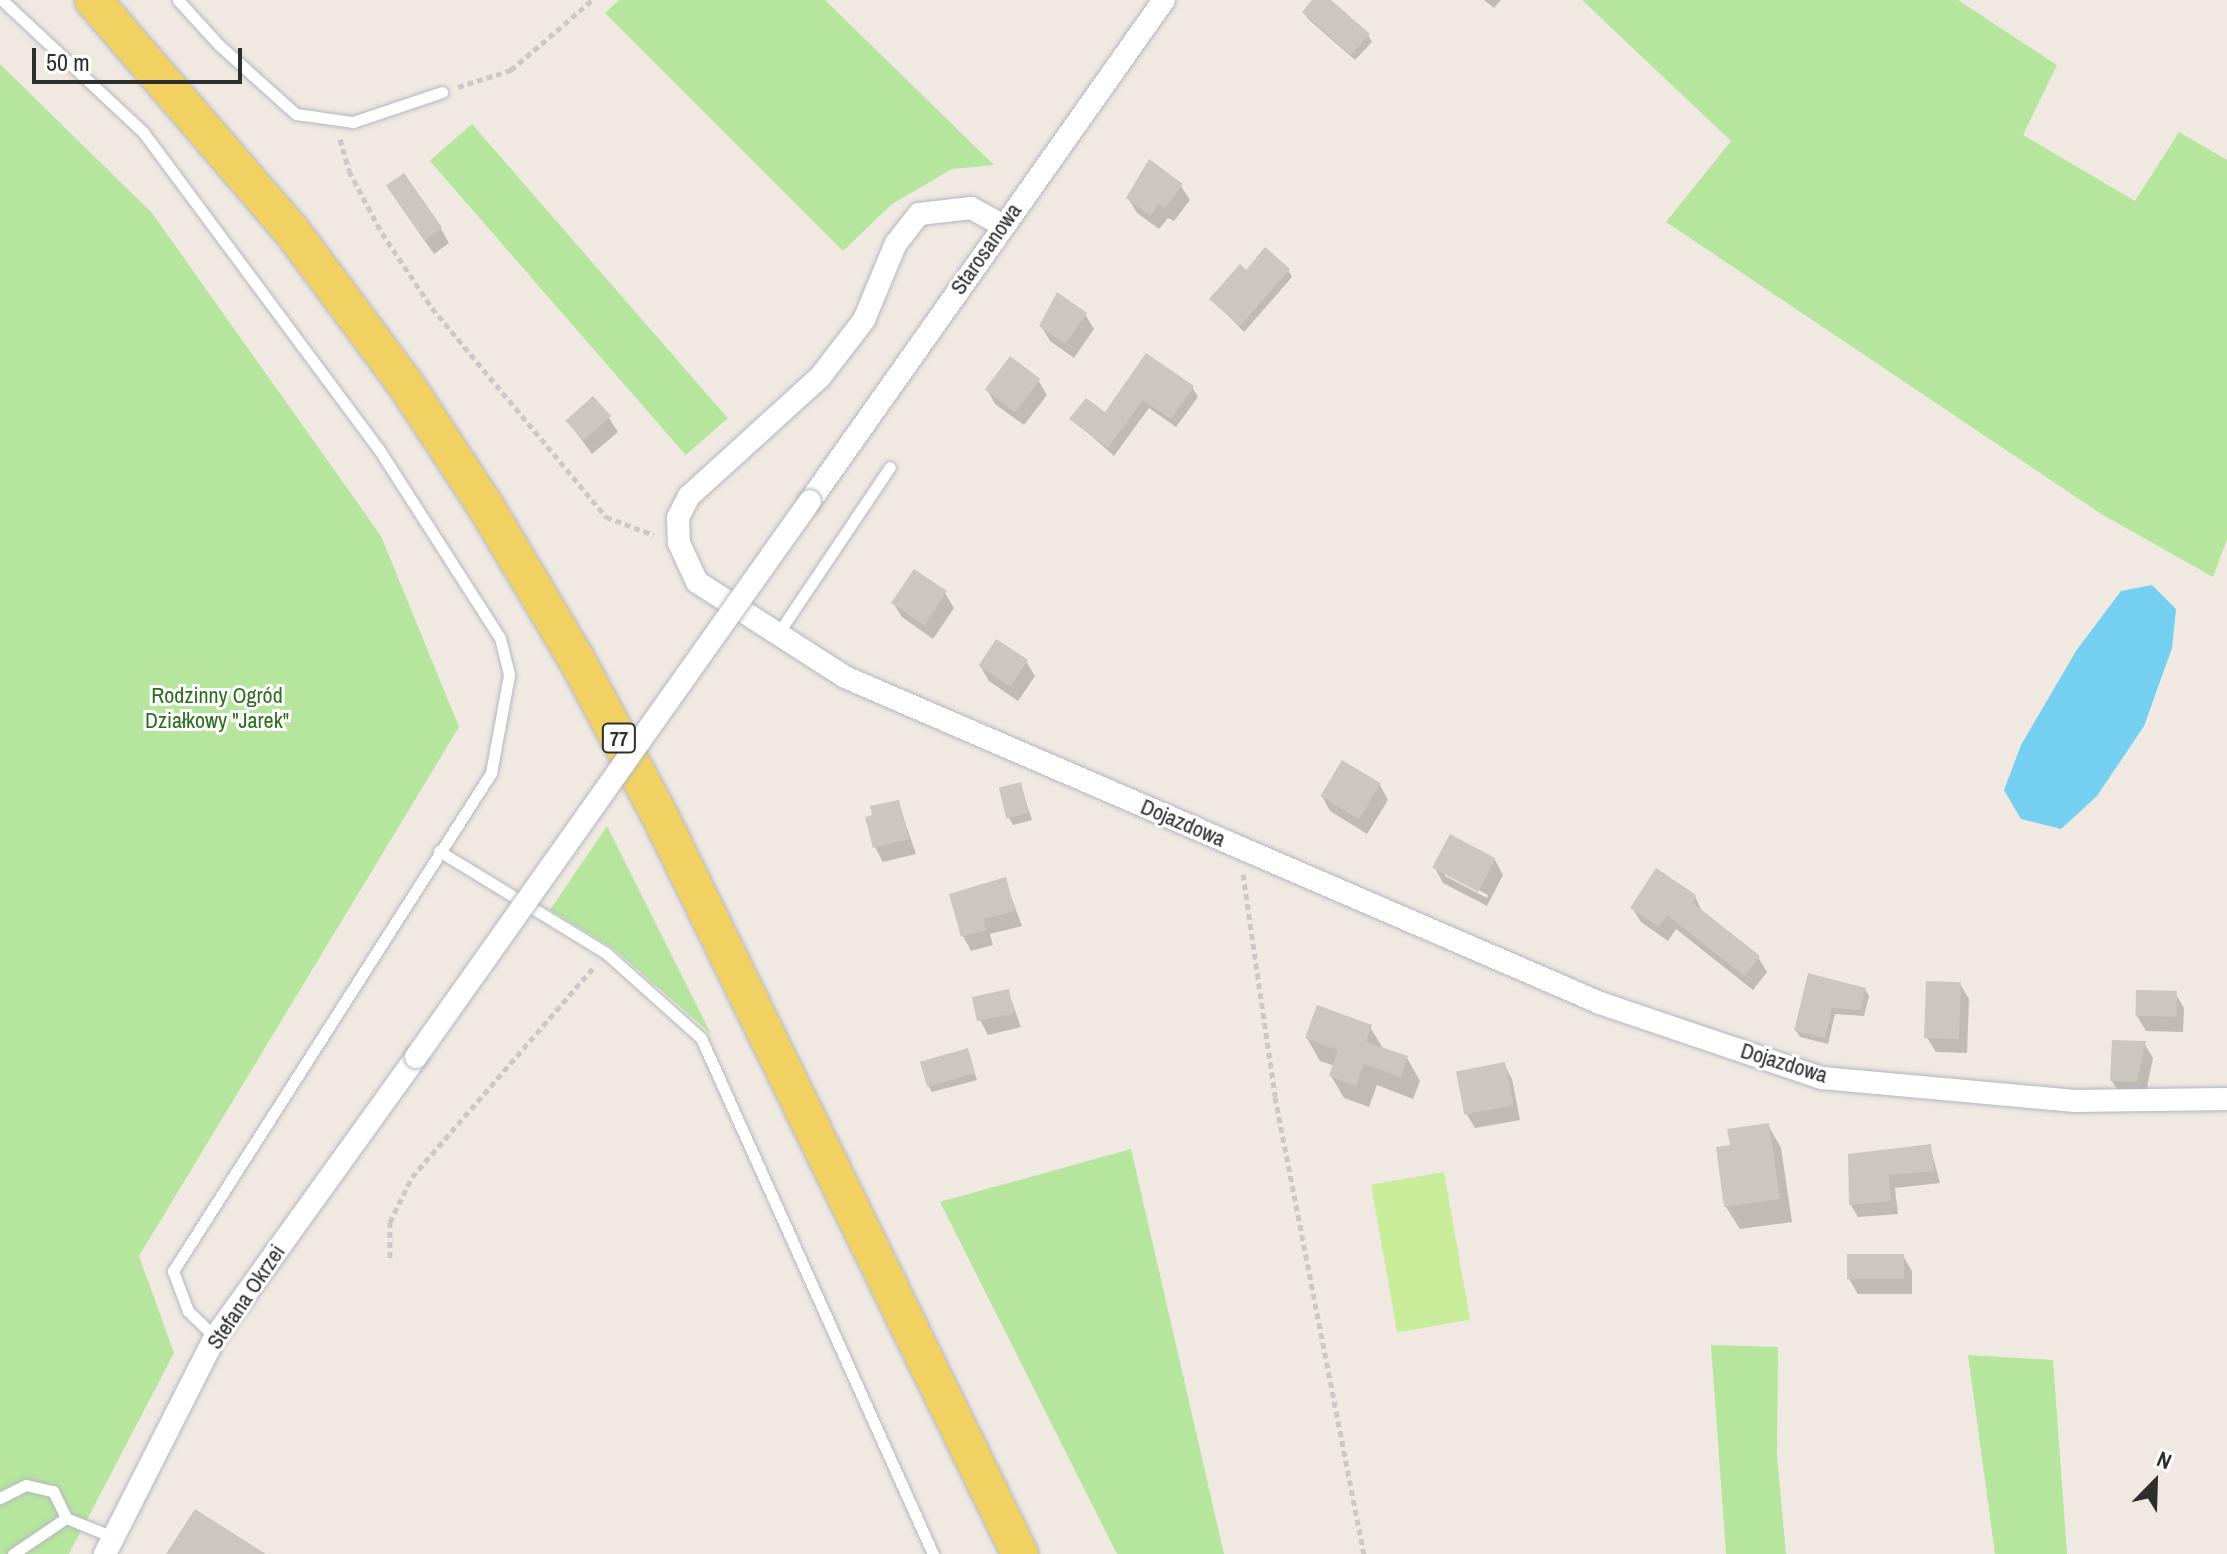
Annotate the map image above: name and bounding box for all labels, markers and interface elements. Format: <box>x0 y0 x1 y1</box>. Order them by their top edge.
scale bar <box>36 32 246 82</box>
text: 50 m <box>46 46 90 78</box>
street label: Starosanowa <box>945 198 1027 300</box>
park label: Rodzinny Ogród Działkowy "Jarek" <box>145 682 289 734</box>
road number: 77 <box>601 722 637 754</box>
street label: Dojazdowa <box>1137 793 1229 853</box>
street label: Dojazdowa <box>1737 1037 1831 1089</box>
street label: Stefana Okrzei <box>201 1240 291 1354</box>
north arrow <box>2115 1442 2195 1522</box>
text: N <box>2153 1444 2176 1476</box>

